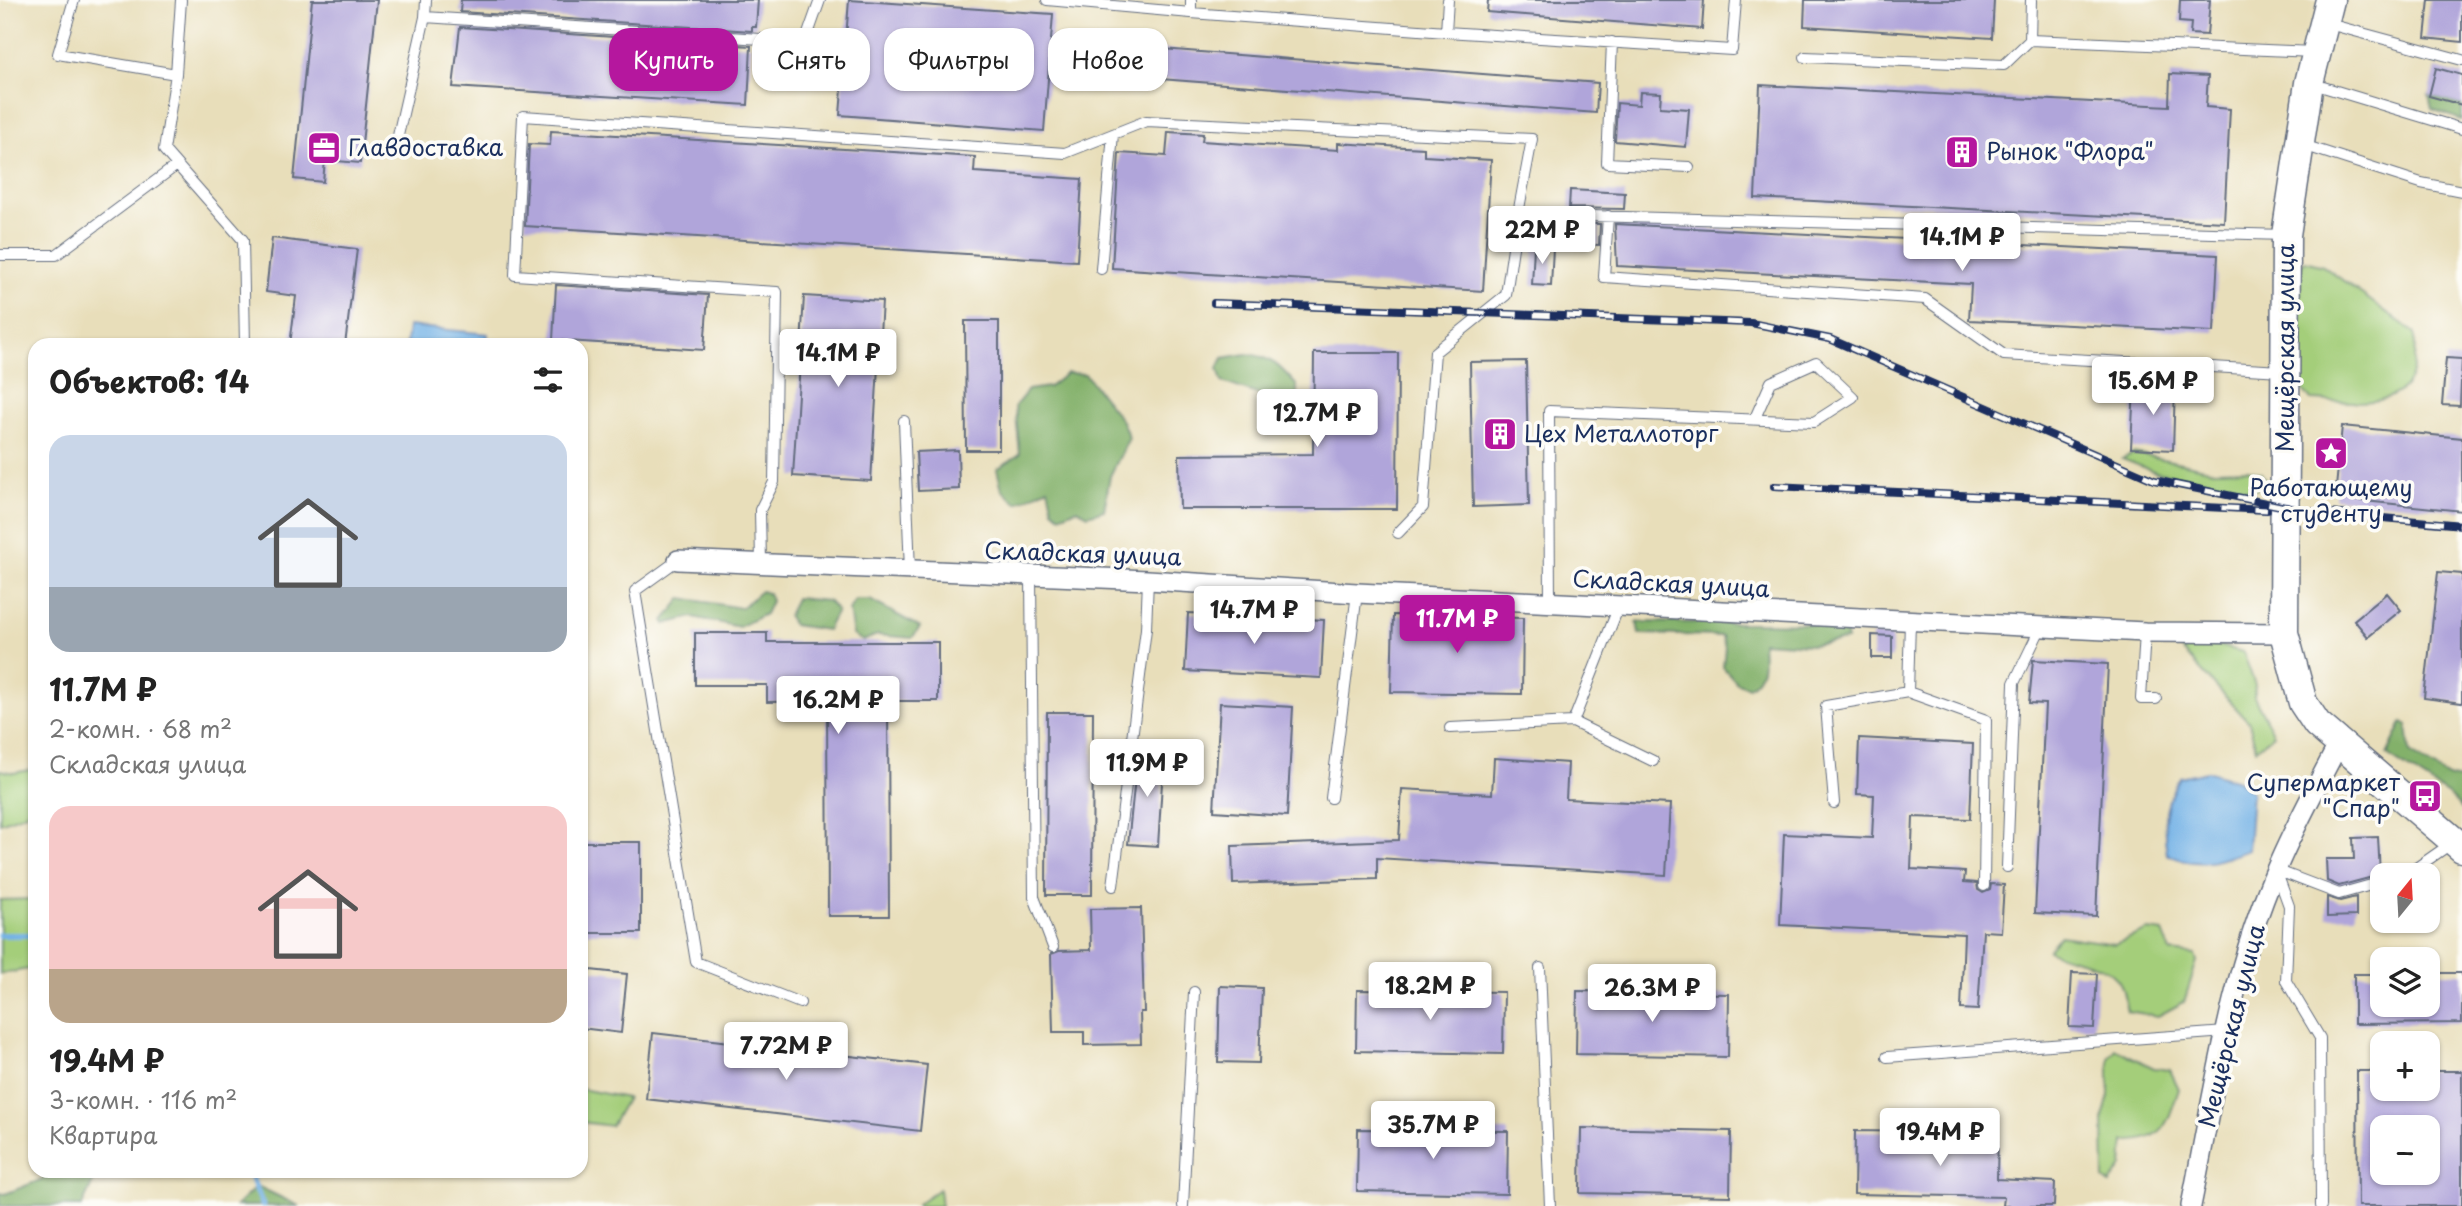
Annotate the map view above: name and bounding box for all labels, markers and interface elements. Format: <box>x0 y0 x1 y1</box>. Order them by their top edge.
chip: Купить <box>609 28 738 91</box>
chip: Снять <box>752 28 870 91</box>
chip: Фильтры <box>884 28 1034 91</box>
chip: Новое <box>1048 28 1168 91</box>
office icon: Главдоставка <box>305 129 343 167</box>
place label: Главдоставка <box>348 129 504 164</box>
building icon: Рынок "Флора" <box>1943 133 1981 171</box>
place label: Рынок "Флора" <box>1986 133 2154 168</box>
pin: 22M ₽ <box>1493 206 1591 266</box>
text: 22M ₽ <box>1504 211 1580 246</box>
pin: 14.1M ₽ <box>1897 214 2027 273</box>
text: 14.1M ₽ <box>1919 218 2005 253</box>
street label: Мещёрская улица <box>2267 243 2302 452</box>
pin: 14.1M ₽ <box>773 330 903 389</box>
text: 14.1M ₽ <box>795 334 881 369</box>
text: Объектов: 14 <box>49 358 249 403</box>
pin: 15.6M ₽ <box>2088 358 2218 417</box>
icon: filters <box>529 361 567 399</box>
text: 15.6M ₽ <box>2108 362 2198 397</box>
pin: 12.7M ₽ <box>1252 390 1382 449</box>
text: 12.7M ₽ <box>1273 394 1361 429</box>
building icon: Цех Металлоторг <box>1481 415 1519 453</box>
place label: Цех Металлоторг <box>1524 415 1719 450</box>
place icon: Работающему студенту <box>2312 434 2350 472</box>
place label: Работающему студенту <box>2250 469 2412 530</box>
icon: home <box>245 480 371 606</box>
street label: Складская улица <box>984 532 1183 573</box>
street label: Складская улица <box>1572 560 1771 605</box>
pin: 14.7M ₽ <box>1189 586 1319 646</box>
text: 14.7M ₽ <box>1210 591 1298 626</box>
pin: 11.7M ₽ <box>1392 596 1522 655</box>
text: 11.7M ₽ <box>1416 600 1498 635</box>
text: 11.7M ₽ <box>49 666 157 711</box>
pin: 16.2M ₽ <box>773 676 903 736</box>
text: 16.2M ₽ <box>793 681 883 716</box>
text: 2-комн. · 68 m² <box>49 711 232 746</box>
pin: 11.9M ₽ <box>1082 740 1212 799</box>
text: 11.9M ₽ <box>1106 744 1188 779</box>
text: Складская улица <box>49 746 246 781</box>
place label: Супермаркет "Спар" <box>2246 764 2401 825</box>
bus stop icon: Супермаркет "Спар" <box>2406 777 2444 815</box>
icon: home <box>245 851 371 977</box>
north arrow <box>2370 863 2440 933</box>
map controls <box>2370 863 2440 1185</box>
street label: Мещёрская улица <box>2188 920 2273 1131</box>
button: layers <box>2370 947 2440 1017</box>
pin: 18.2M ₽ <box>1365 962 1495 1022</box>
pin: 26.3M ₽ <box>1587 964 1717 1024</box>
text: 18.2M ₽ <box>1385 967 1475 1002</box>
text: 26.3M ₽ <box>1604 969 1700 1004</box>
pin: 7.72M ₽ <box>721 1023 851 1082</box>
text: 7.72M ₽ <box>740 1027 832 1062</box>
button: + <box>2370 1031 2440 1101</box>
text: 19.4M ₽ <box>49 1037 164 1082</box>
text: 3-комн. · 116 m² <box>49 1082 237 1117</box>
pin: 35.7M ₽ <box>1368 1102 1498 1161</box>
text: 35.7M ₽ <box>1387 1106 1479 1141</box>
pin: 19.4M ₽ <box>1875 1108 2005 1168</box>
text: 19.4M ₽ <box>1896 1113 1984 1148</box>
button: − <box>2370 1115 2440 1185</box>
text: Квартира <box>49 1117 157 1152</box>

